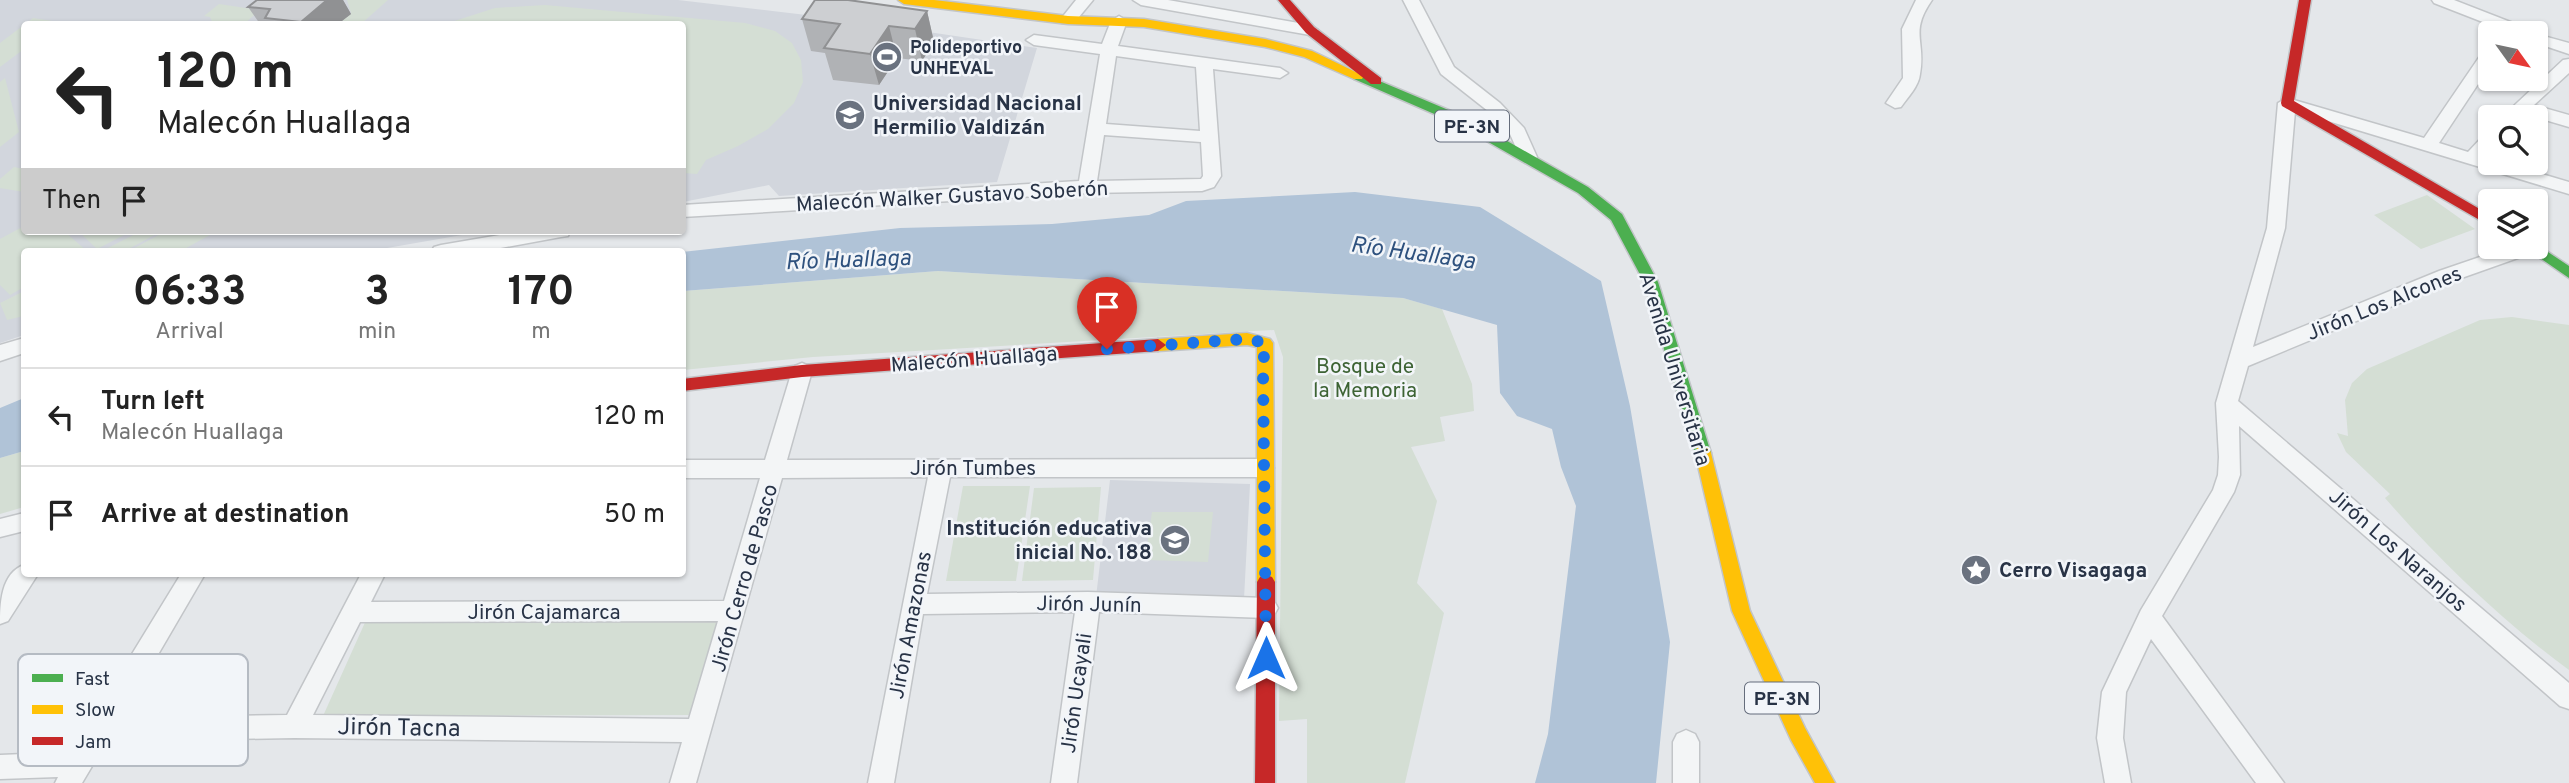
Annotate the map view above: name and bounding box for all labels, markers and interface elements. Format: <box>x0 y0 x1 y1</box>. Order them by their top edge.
north arrow <box>2478 21 2548 91</box>
map controls <box>2478 21 2548 259</box>
place label: Polideportivo UNHEVAL <box>910 37 1022 81</box>
sports icon: Polideportivo UNHEVAL <box>870 40 904 74</box>
text: 120 m <box>157 44 294 106</box>
icon: left <box>42 49 133 140</box>
place label: Universidad Nacional Hermilio Valdizán <box>873 91 1082 142</box>
school or university icon: Universidad Nacional Hermilio Valdizán <box>833 98 867 132</box>
text: Malecón Huallaga <box>157 105 411 145</box>
button: search <box>2478 105 2548 175</box>
road number: PE-3N <box>1435 110 1509 142</box>
street label: Malecón Walker Gustavo Soberón <box>795 176 1109 219</box>
icon: arrive <box>115 182 153 220</box>
text: Then <box>42 185 101 218</box>
button: layers <box>2478 189 2548 259</box>
water label: Río Huallaga <box>1348 231 1477 278</box>
water label: Río Huallaga <box>785 245 911 278</box>
street label: Jirón Los Alcones <box>2303 261 2466 348</box>
text: 06:33 <box>132 267 246 320</box>
text: 3 <box>364 267 390 320</box>
text: 170 <box>508 267 575 320</box>
street label: Avenida Universitaria <box>1631 270 1716 469</box>
pin <box>1077 277 1137 349</box>
icon: arrive <box>1088 288 1126 326</box>
text: Arrival <box>155 318 224 347</box>
text: min <box>358 318 396 347</box>
text: m <box>531 318 551 347</box>
street label: Malecón Huallaga <box>890 341 1058 380</box>
park label: Bosque de la Memoria <box>1313 354 1417 405</box>
text: Turn left <box>101 386 205 419</box>
icon: left <box>42 398 80 436</box>
text: 120 m <box>595 401 665 434</box>
text: Malecón Huallaga <box>101 419 284 448</box>
street label: Jirón Tumbes <box>910 456 1036 483</box>
street label: Jirón Cerro de Pasco <box>706 481 785 676</box>
street label: Jirón Los Naranjos <box>2322 484 2472 619</box>
icon: arrive <box>42 496 80 534</box>
text: Arrive at destination <box>101 499 349 532</box>
text: 50 m <box>604 499 665 532</box>
place label: Institución educativa inicial No. 188 <box>946 516 1152 567</box>
school or university icon: Institución educativa inicial No. 188 <box>1158 523 1192 557</box>
street label: Jirón Amazonas <box>884 549 939 702</box>
place icon: Cerro Visagaga <box>1959 553 1993 587</box>
place label: Cerro Visagaga <box>1999 558 2147 585</box>
street label: Jirón Junín <box>1036 591 1142 620</box>
street label: Jirón Cajamarca <box>467 600 621 627</box>
position arrow <box>1229 621 1303 695</box>
street label: Jirón Ucayali <box>1056 631 1099 755</box>
legend <box>18 654 248 766</box>
text: Fast <box>75 668 110 692</box>
road number: PE-3N <box>1745 682 1819 713</box>
text: Slow <box>75 699 115 723</box>
street label: Jirón Tacna <box>337 713 461 745</box>
text: Jam <box>75 731 112 755</box>

